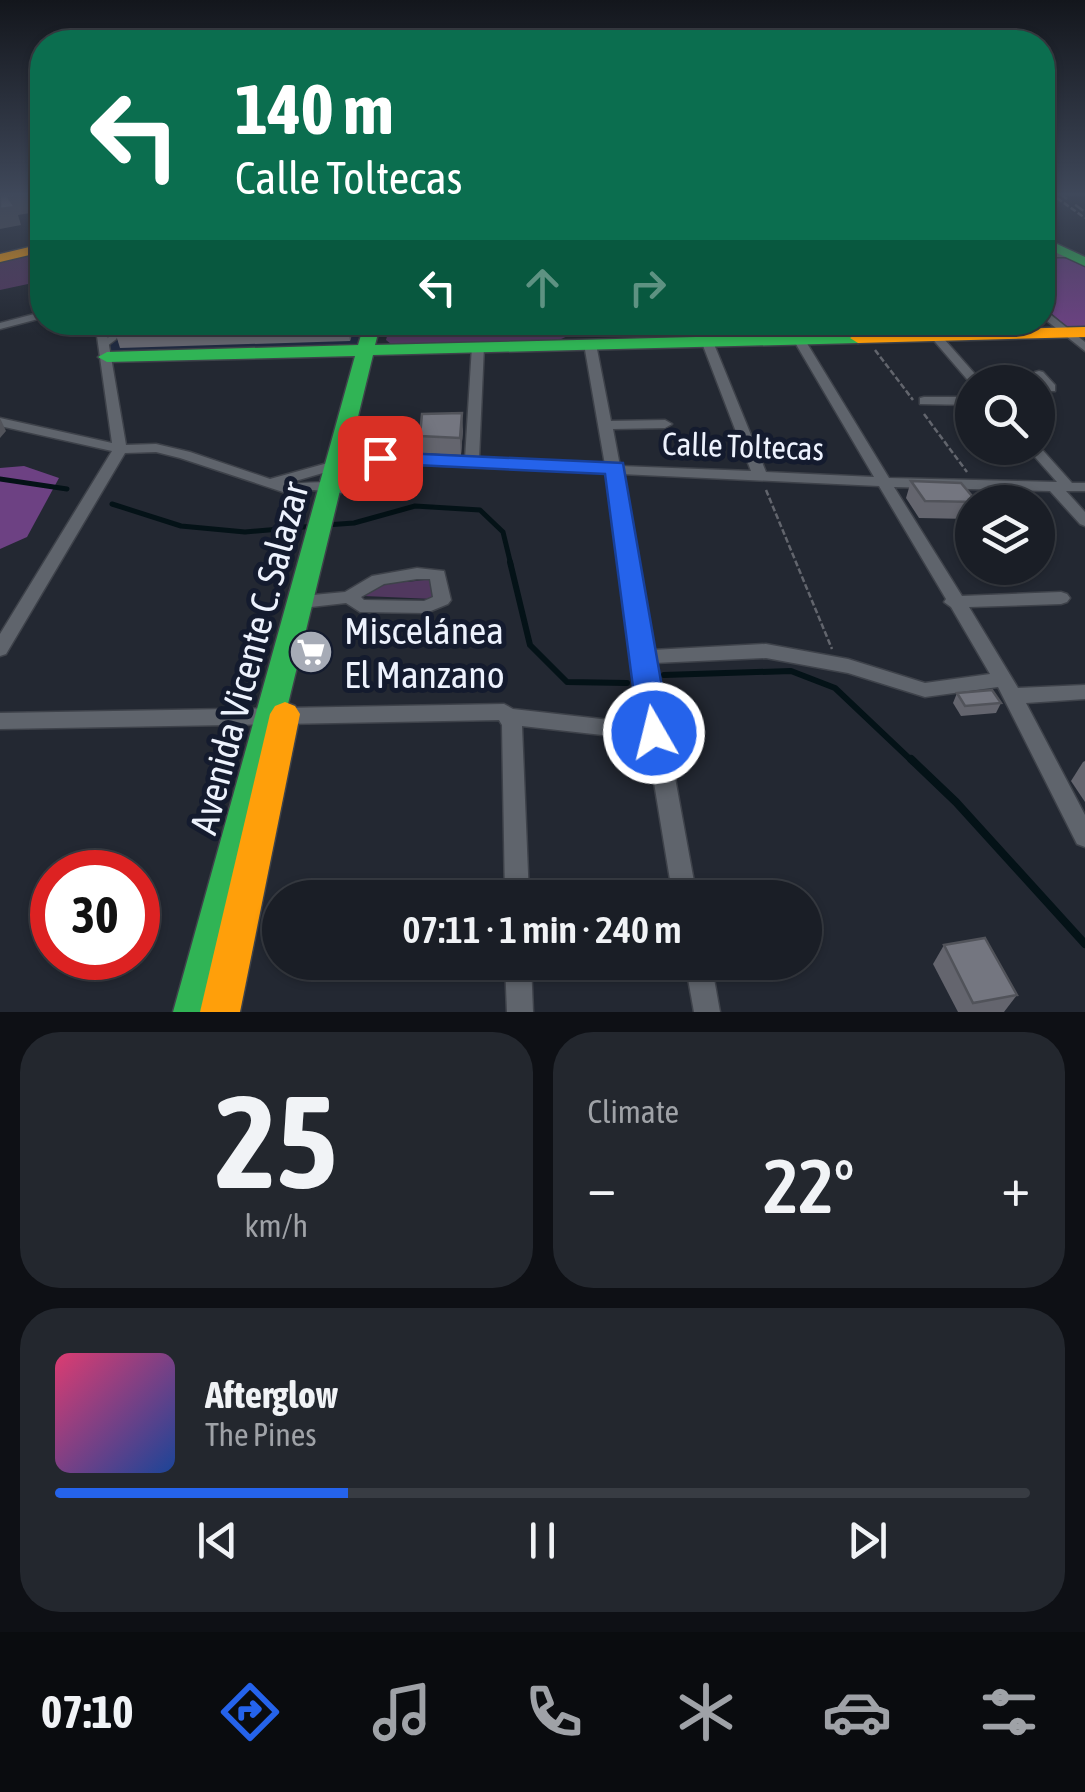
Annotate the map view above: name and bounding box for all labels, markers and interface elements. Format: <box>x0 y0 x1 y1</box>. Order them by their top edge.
text: 140 m <box>235 69 394 149</box>
icon: left <box>70 70 200 200</box>
text: Calle Toltecas <box>235 152 462 204</box>
icon: left <box>410 260 465 315</box>
icon: ahead <box>515 260 570 315</box>
icon: right <box>620 260 675 315</box>
map controls <box>955 365 1055 585</box>
button: search <box>955 365 1055 465</box>
pin <box>338 416 423 501</box>
street label: Calle Toltecas <box>662 425 824 467</box>
icon: arrive <box>353 431 408 486</box>
street label: Avenida Vicente C. Salazar <box>181 477 317 839</box>
button: layers <box>955 485 1055 585</box>
place label: Miscelánea El Manzano <box>344 609 505 696</box>
supermarket icon: Miscelánea El Manzano <box>288 629 334 675</box>
position arrow <box>602 681 706 785</box>
speed limit sign: 30 <box>30 850 160 980</box>
text: 07:11 · 1 min · 240 m <box>402 908 682 951</box>
text: 25 <box>215 1067 337 1216</box>
text: Climate <box>588 1093 679 1130</box>
text: 22° <box>763 1143 854 1229</box>
text: − <box>588 1155 616 1218</box>
text: + <box>1001 1155 1030 1218</box>
text: km/h <box>245 1207 308 1244</box>
text: Afterglow <box>205 1373 338 1416</box>
text: The Pines <box>205 1416 317 1453</box>
icon: previous <box>190 1513 245 1568</box>
icon: pause <box>515 1513 570 1568</box>
icon: next <box>840 1513 895 1568</box>
icon: directions <box>215 1677 285 1747</box>
icon: music <box>367 1677 437 1747</box>
icon: phone <box>519 1677 589 1747</box>
icon: climate <box>671 1677 741 1747</box>
icon: car <box>822 1677 892 1747</box>
icon: filters <box>974 1677 1044 1747</box>
text: 07:10 <box>41 1686 134 1738</box>

